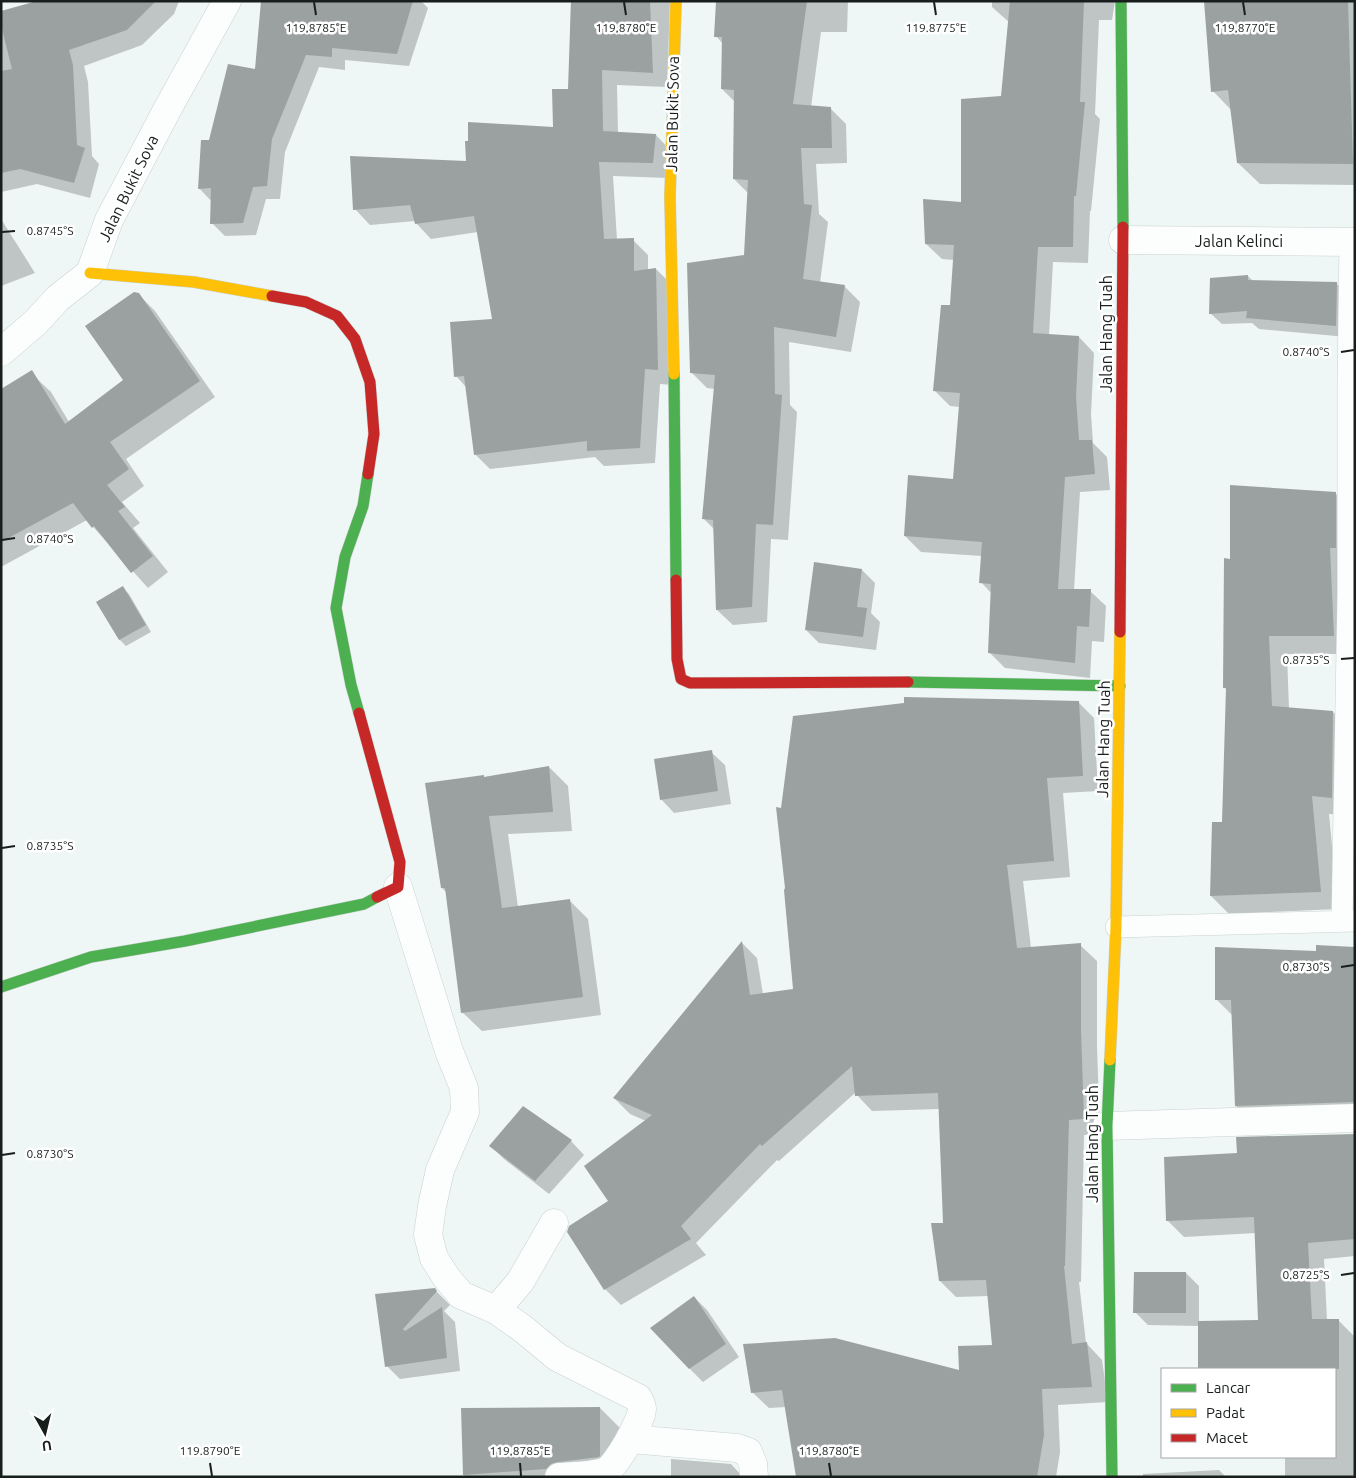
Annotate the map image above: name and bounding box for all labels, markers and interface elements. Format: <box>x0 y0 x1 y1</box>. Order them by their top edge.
text: 119.8785°E <box>286 21 347 34</box>
text: 119.8780°E <box>596 21 657 34</box>
text: 119.8775°E <box>906 21 967 34</box>
text: 119.8770°E <box>1215 21 1276 34</box>
street label: Jalan Bukit Sova <box>662 56 682 172</box>
street label: Jalan Bukit Sova <box>94 132 162 244</box>
text: 0.8745°S <box>27 224 73 237</box>
street label: Jalan Kelinci <box>1195 232 1283 250</box>
street label: Jalan Hang Tuah <box>1097 275 1115 393</box>
text: 0.8740°S <box>1283 345 1329 358</box>
text: 0.8740°S <box>27 532 73 545</box>
text: 0.8735°S <box>1283 653 1329 666</box>
street label: Jalan Hang Tuah <box>1093 680 1113 798</box>
text: 0.8735°S <box>27 839 73 852</box>
text: 0.8730°S <box>1283 960 1329 973</box>
street label: Jalan Hang Tuah <box>1083 1085 1101 1203</box>
text: 0.8730°S <box>27 1147 73 1160</box>
text: 0.8725°S <box>1283 1268 1329 1281</box>
legend <box>1161 1368 1336 1458</box>
text: Lancar <box>1206 1379 1251 1396</box>
text: Padat <box>1206 1404 1245 1421</box>
north arrow <box>20 1408 70 1458</box>
text: Macet <box>1206 1429 1248 1446</box>
text: U <box>41 1437 53 1454</box>
text: 119.8790°E <box>180 1444 241 1457</box>
text: 119.8785°E <box>490 1444 551 1457</box>
text: 119.8780°E <box>799 1444 860 1457</box>

